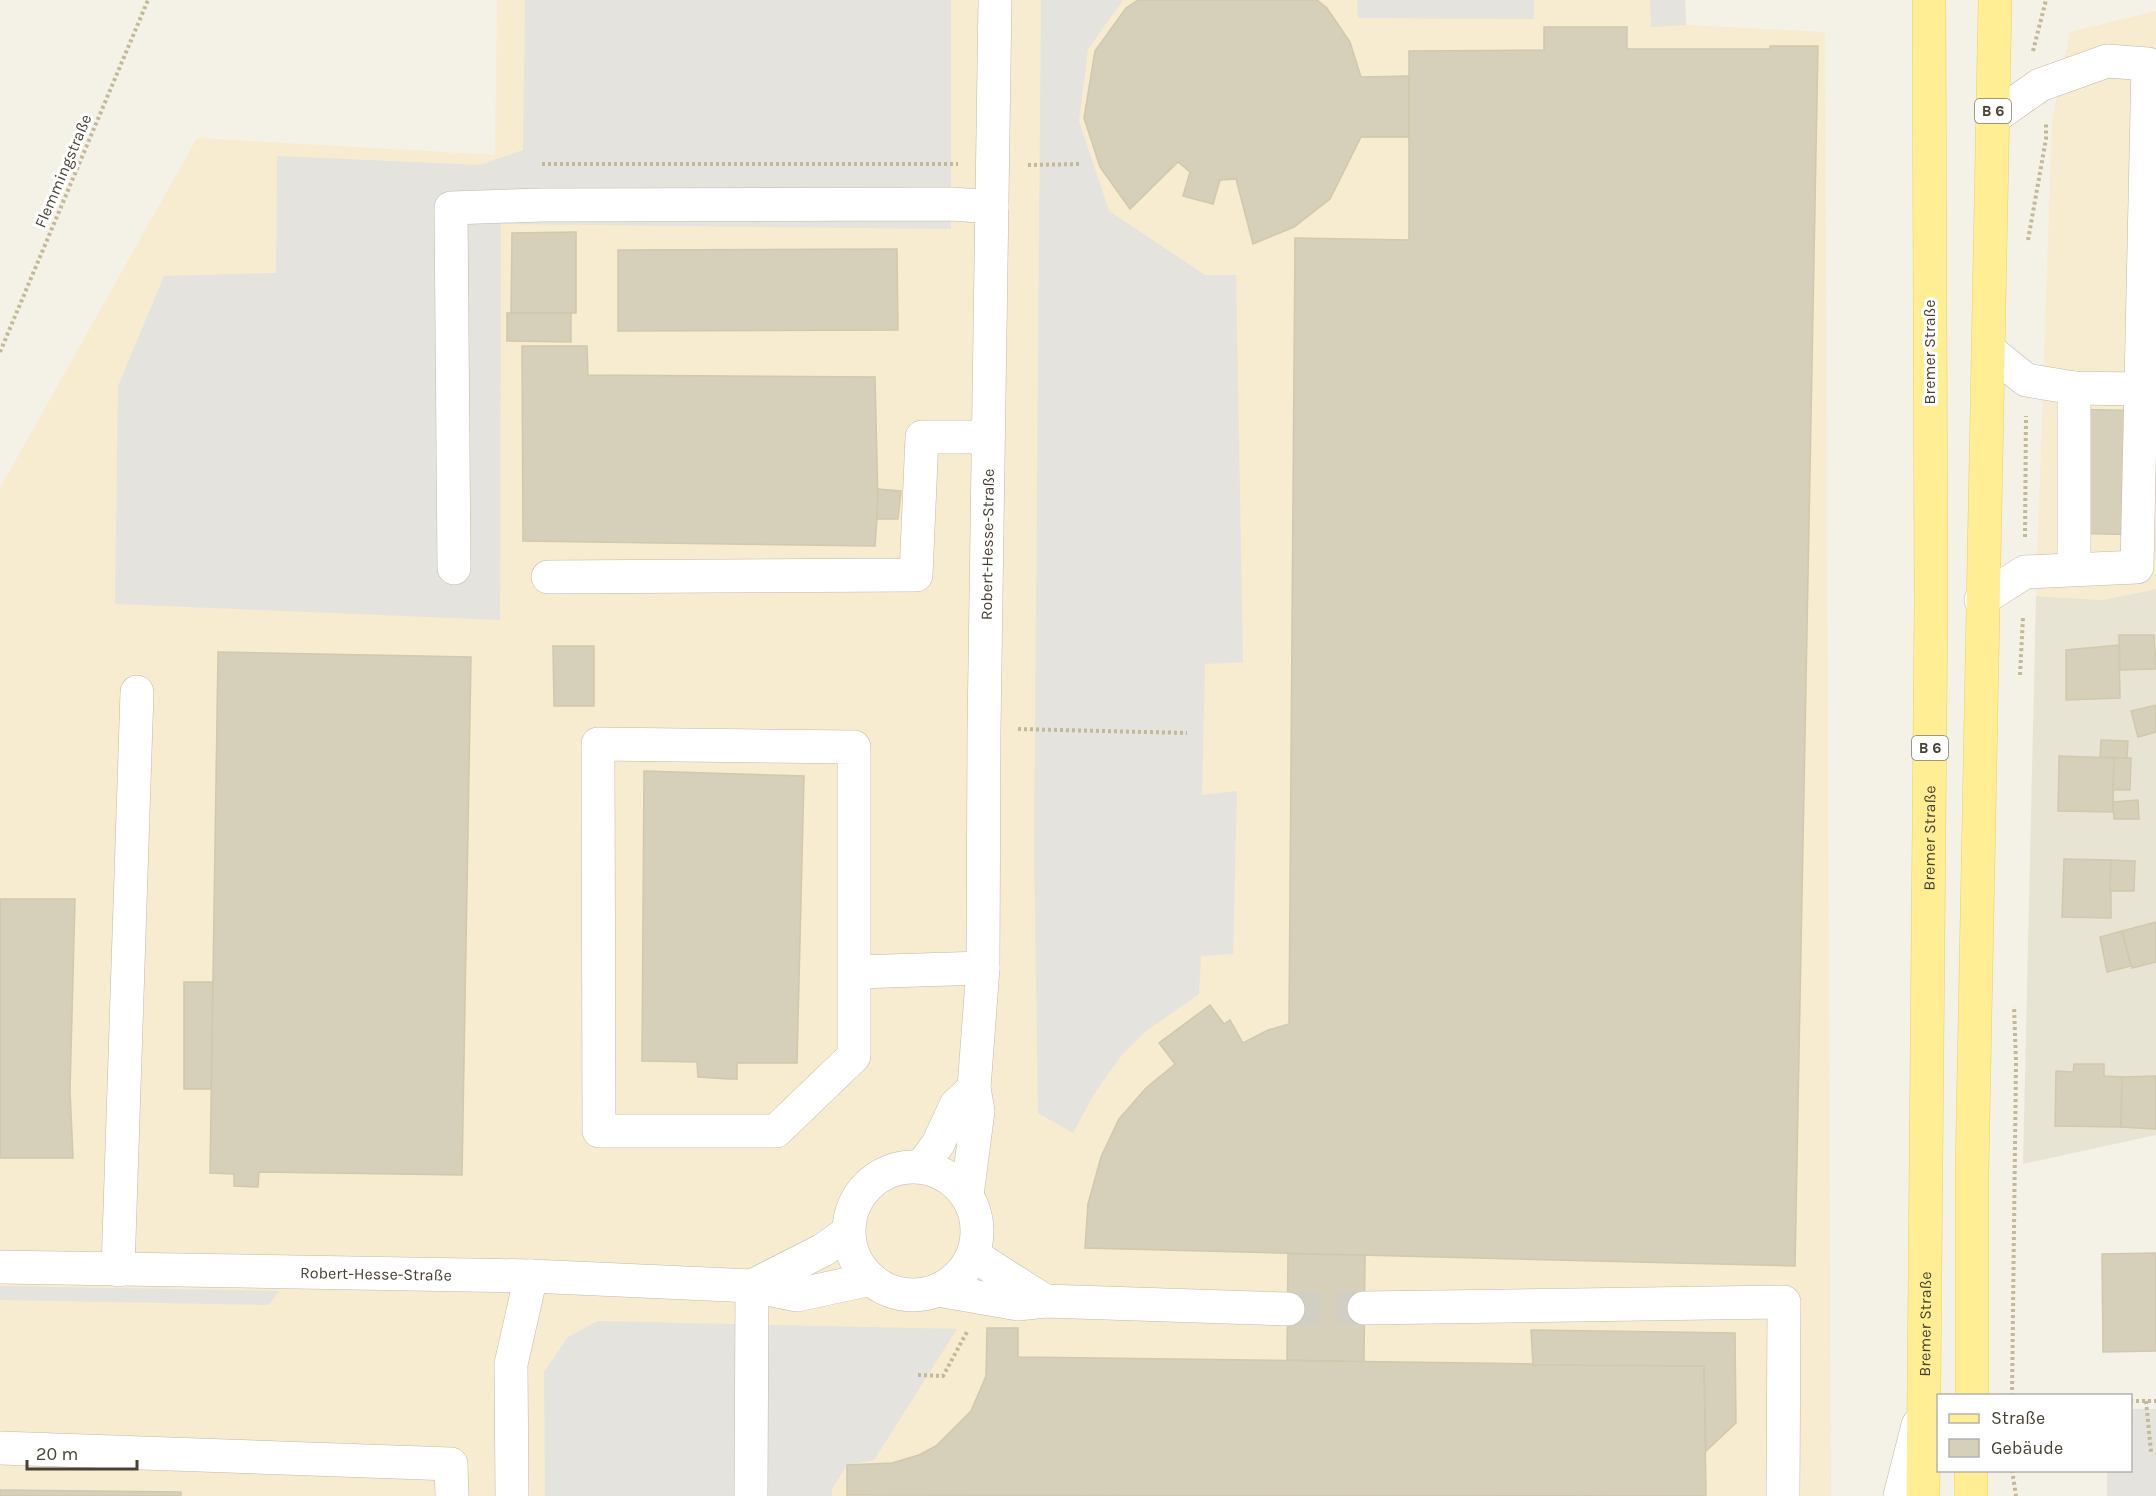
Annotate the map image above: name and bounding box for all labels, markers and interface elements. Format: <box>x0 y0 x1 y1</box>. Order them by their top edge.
road number: B 6 <box>1975 99 2011 123</box>
street label: Flemmingstraße <box>31 111 95 231</box>
street label: Bremer Straße <box>1920 299 1939 405</box>
street label: Robert-Hesse-Straße <box>976 468 997 620</box>
road number: B 6 <box>1912 736 1948 760</box>
street label: Bremer Straße <box>1919 785 1939 891</box>
street label: Robert-Hesse-Straße <box>300 1263 452 1284</box>
street label: Bremer Straße <box>1915 1271 1935 1377</box>
legend <box>1937 1394 2132 1472</box>
text: Straße <box>1991 1407 2045 1429</box>
scale bar <box>27 1433 136 1471</box>
text: Gebäude <box>1991 1437 2063 1459</box>
text: 20 m <box>36 1443 78 1465</box>

